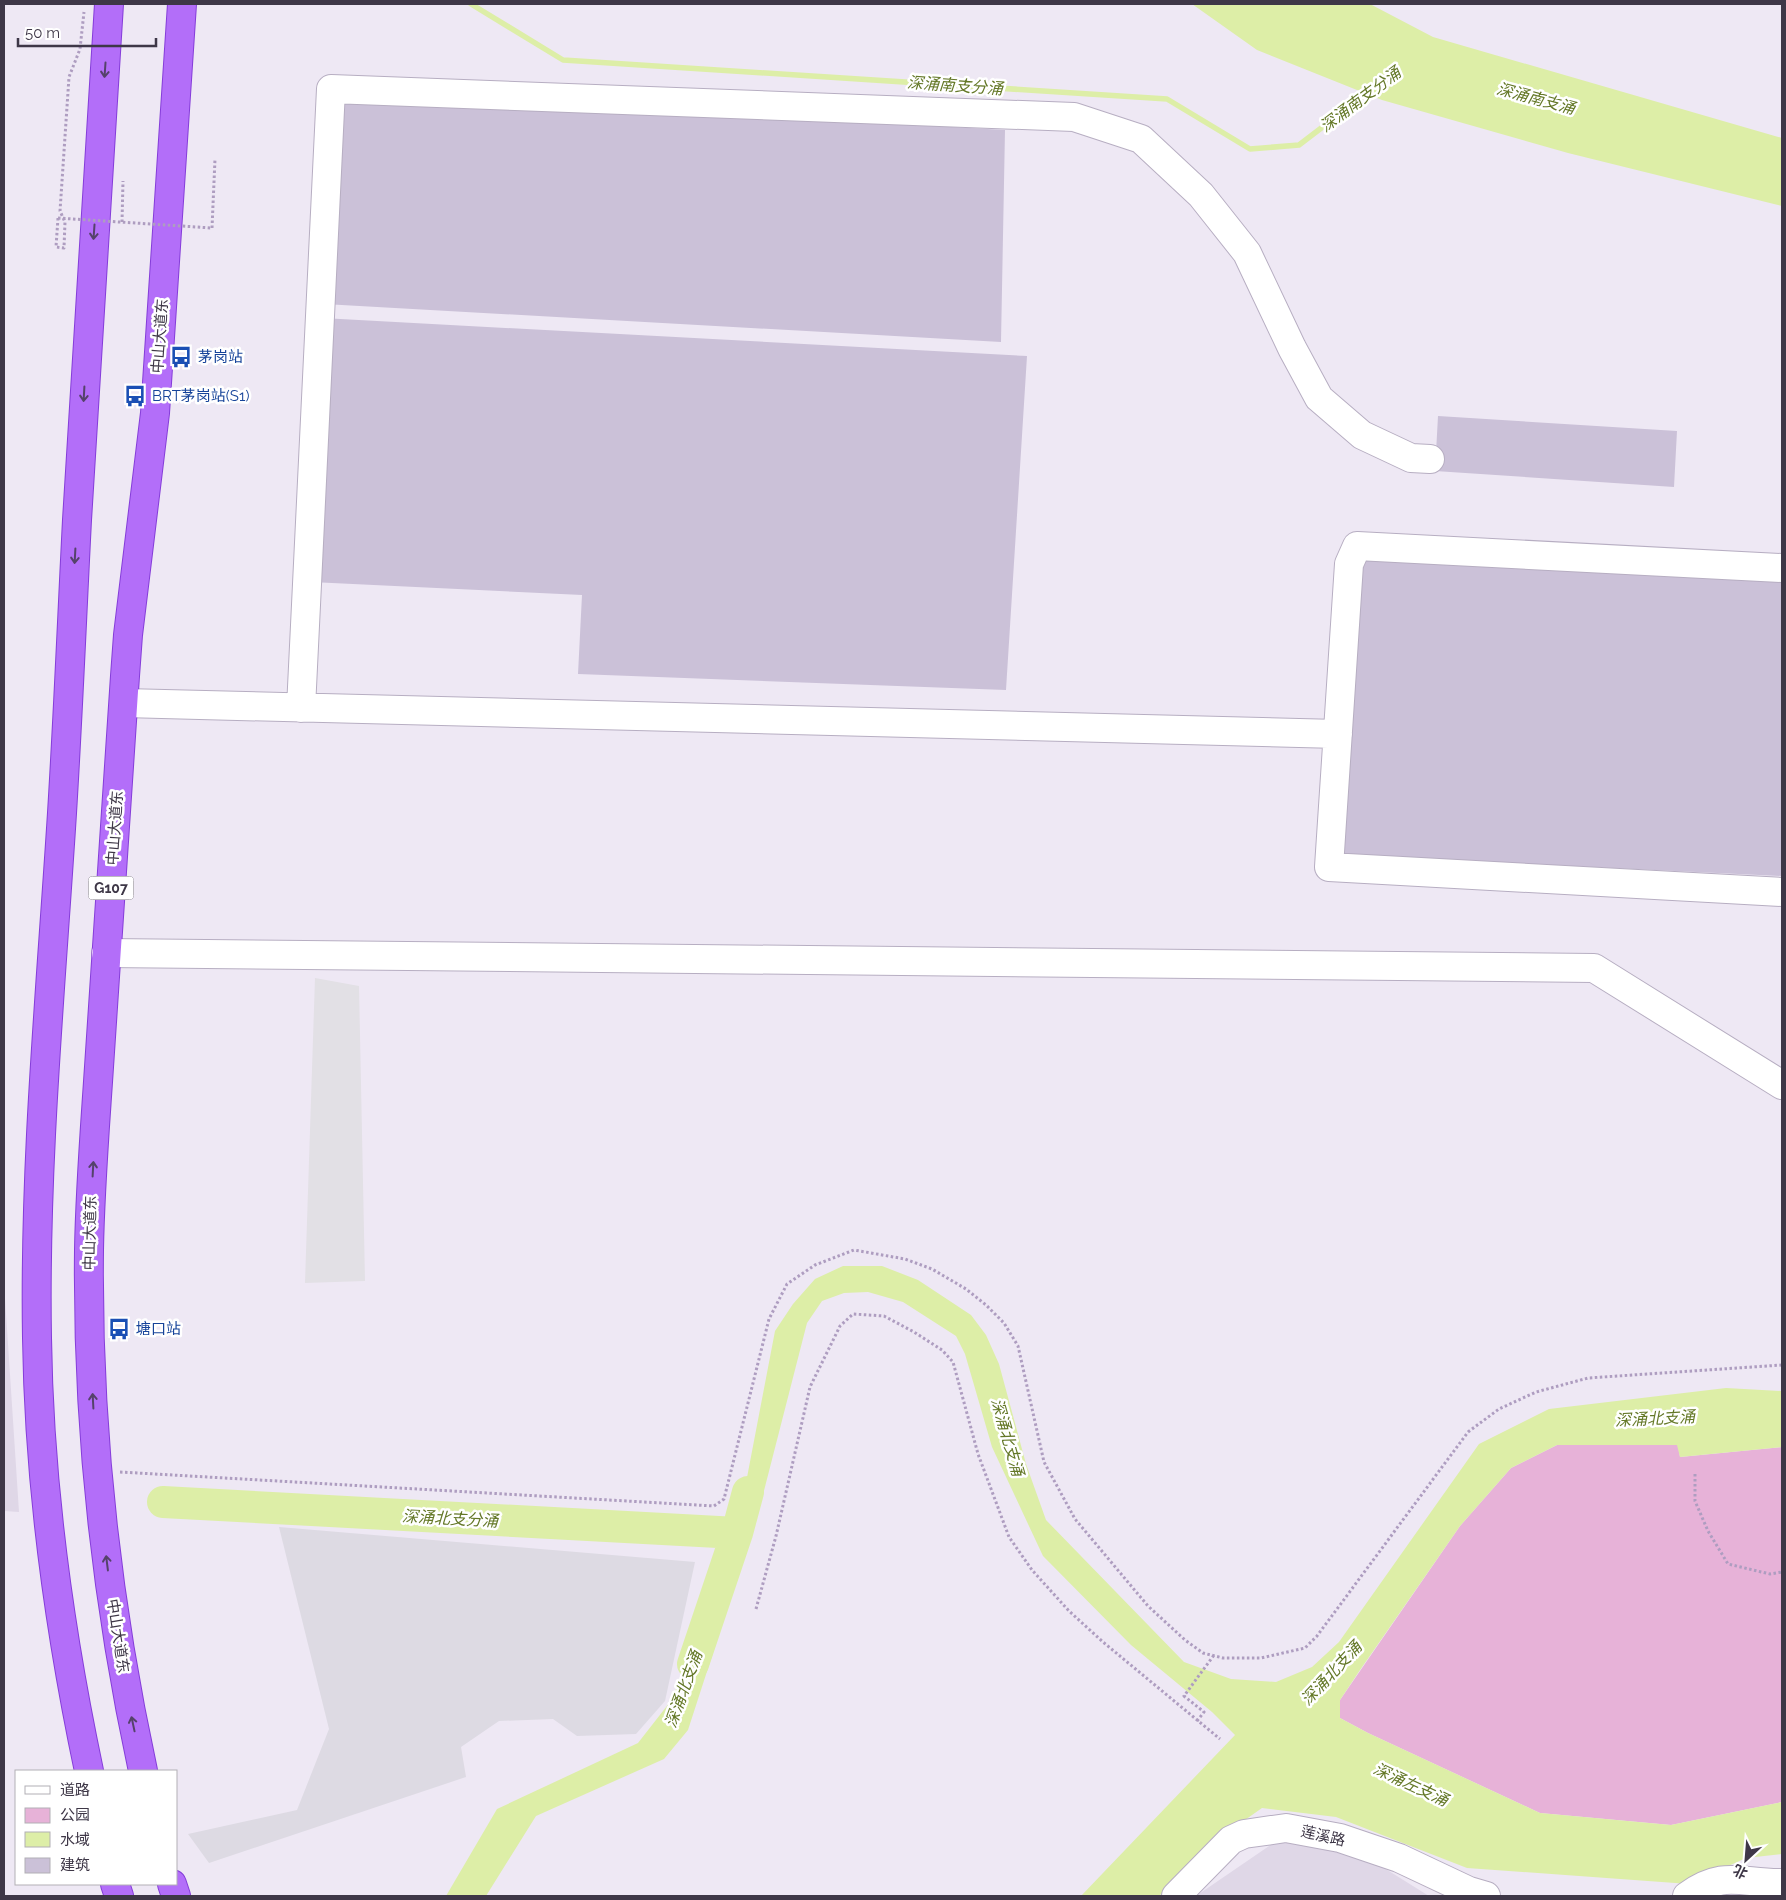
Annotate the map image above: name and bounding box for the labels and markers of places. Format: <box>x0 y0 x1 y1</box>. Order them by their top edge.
bus stop icon: 茅岗站 <box>168 344 194 370</box>
place label: 茅岗站 <box>198 348 243 366</box>
bus stop icon: BRT茅岗站(S1) <box>122 383 148 409</box>
place label: BRT茅岗站(S1) <box>152 387 249 405</box>
bus stop icon: 塘口站 <box>106 1316 132 1342</box>
place label: 塘口站 <box>136 1320 181 1338</box>

